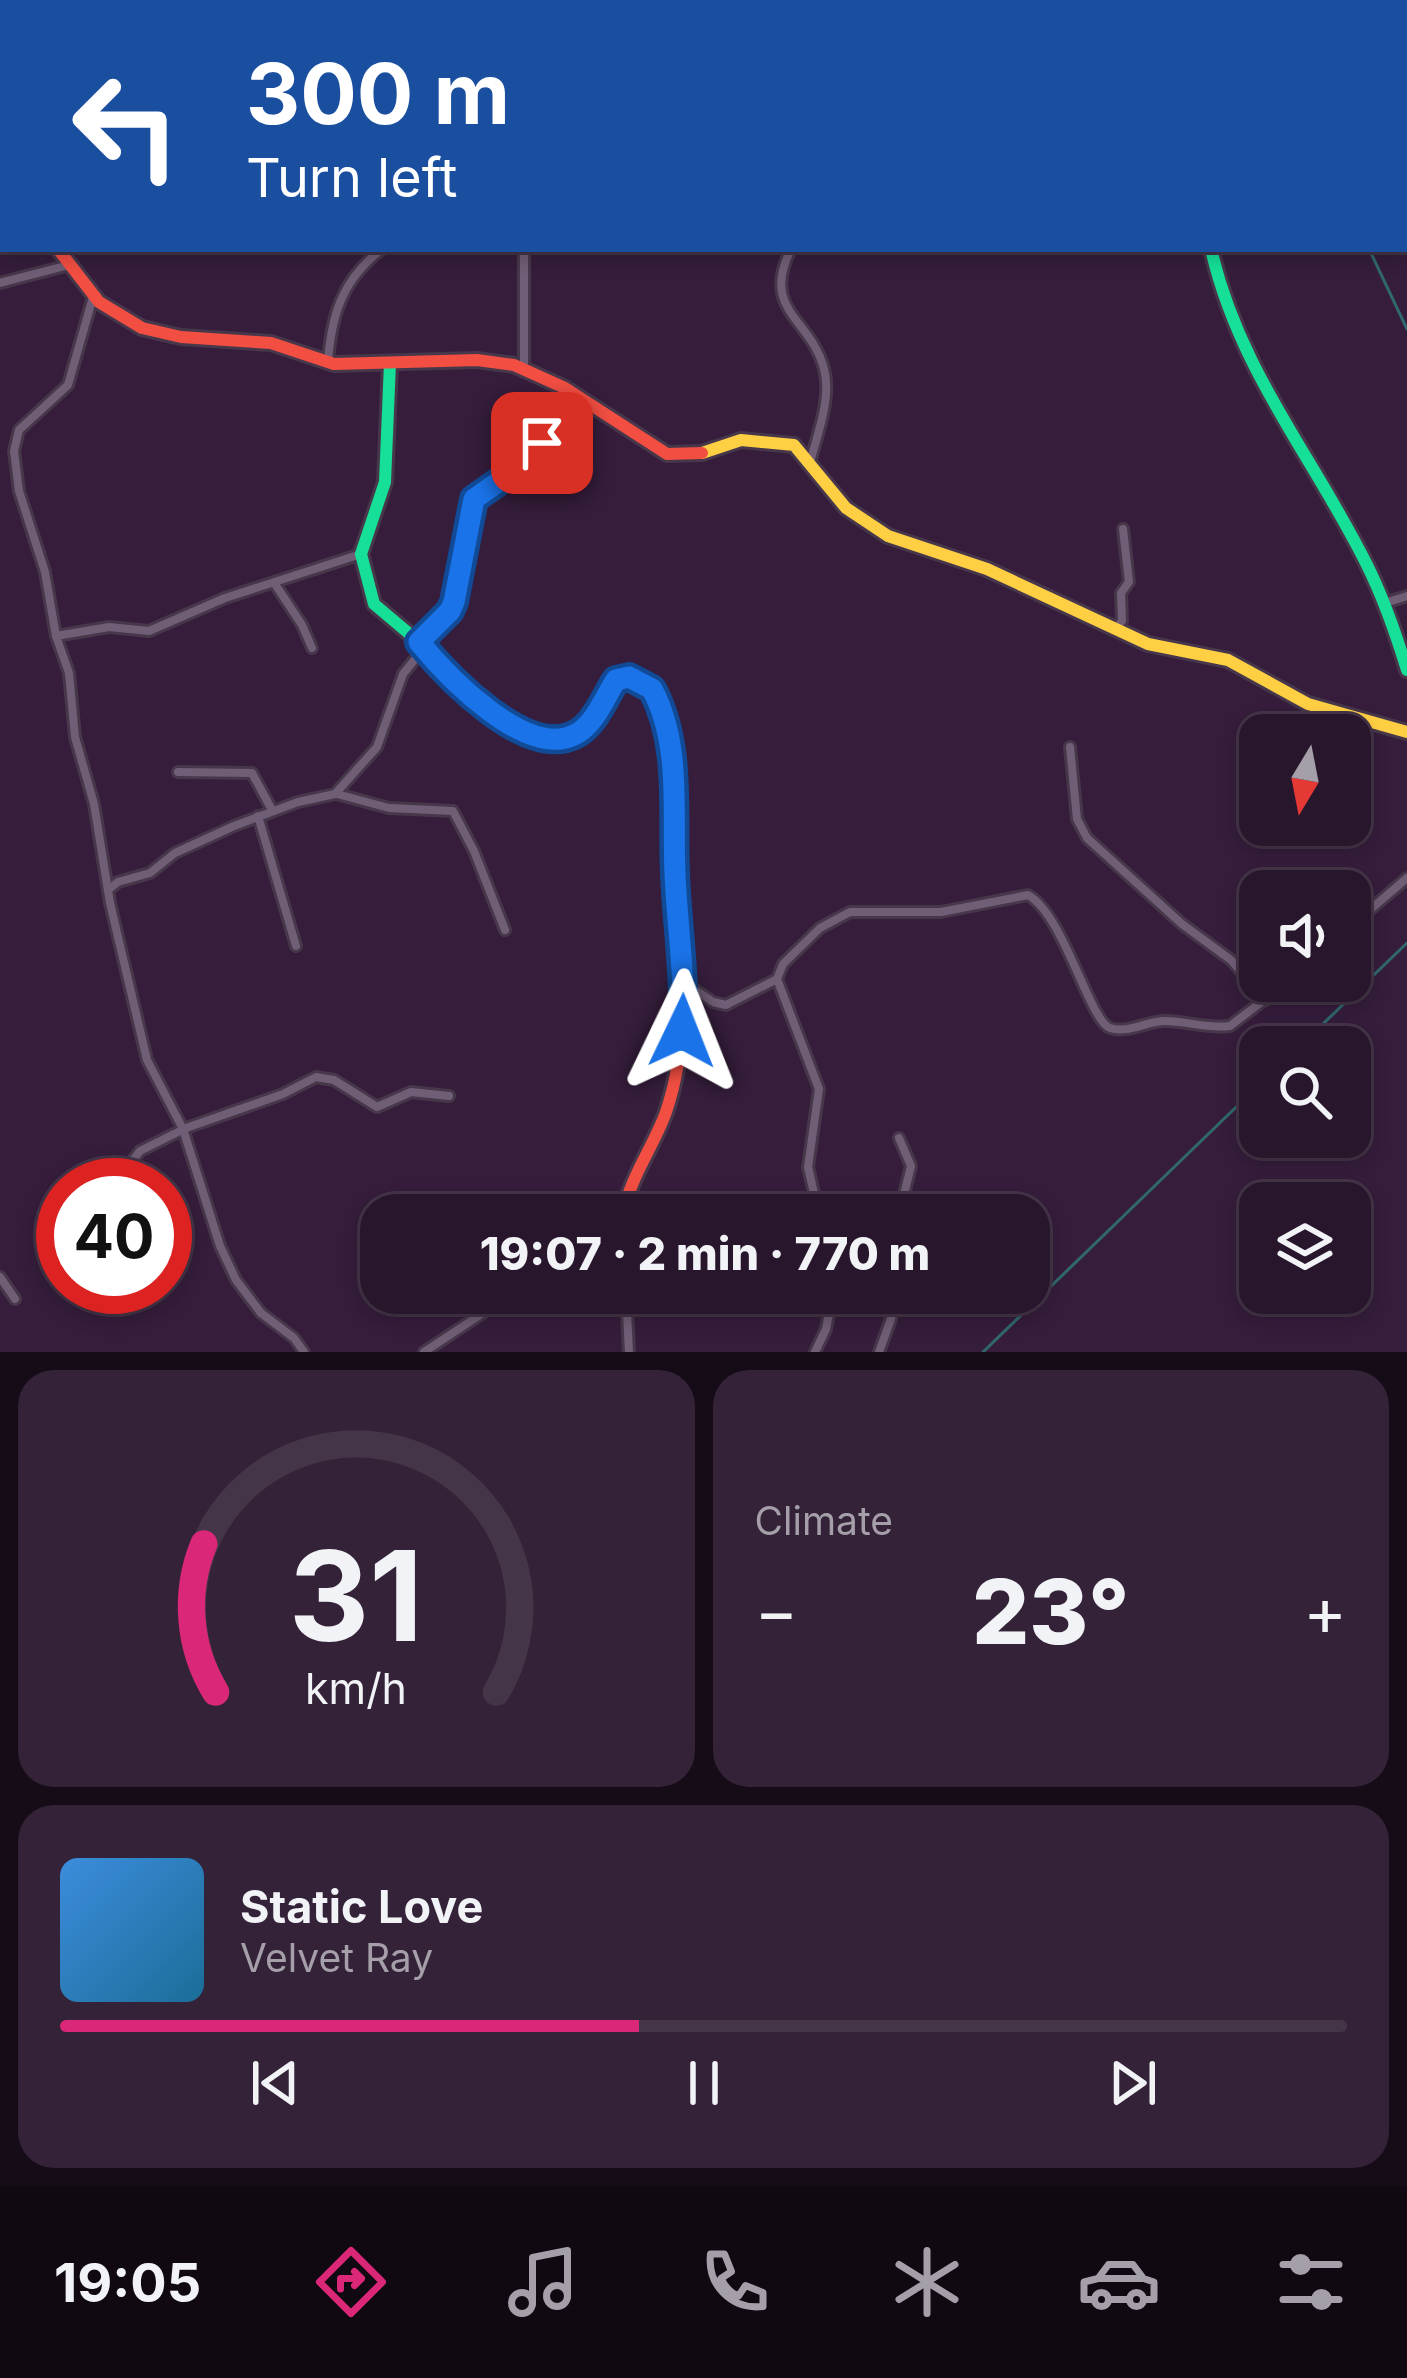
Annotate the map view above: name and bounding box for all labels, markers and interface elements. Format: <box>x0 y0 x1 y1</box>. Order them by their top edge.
text: 300 m <box>246 43 510 144</box>
icon: left <box>48 48 204 204</box>
text: Turn left <box>246 145 457 210</box>
pin <box>491 392 593 494</box>
icon: arrive <box>509 410 575 476</box>
north arrow <box>1239 714 1371 846</box>
map controls <box>1239 714 1371 1314</box>
button: sound <box>1239 870 1371 1002</box>
position arrow <box>619 968 745 1094</box>
button: search <box>1239 1026 1371 1158</box>
speed limit sign: 40 <box>36 1158 192 1314</box>
button: layers <box>1239 1182 1371 1314</box>
text: 19:07 · 2 min · 770 m <box>480 1226 930 1281</box>
text: Climate <box>755 1497 893 1544</box>
text: 31 <box>289 1520 423 1671</box>
text: 23° <box>972 1557 1130 1666</box>
text: − <box>755 1571 798 1651</box>
text: + <box>1303 1571 1347 1651</box>
text: km/h <box>305 1661 407 1713</box>
text: Static Love <box>240 1879 483 1934</box>
text: Velvet Ray <box>240 1934 433 1981</box>
icon: previous <box>242 2050 308 2116</box>
icon: pause <box>671 2050 737 2116</box>
icon: next <box>1100 2050 1166 2116</box>
icon: directions <box>309 2240 393 2324</box>
icon: music <box>501 2240 585 2324</box>
icon: phone <box>693 2240 777 2324</box>
icon: climate <box>885 2240 969 2324</box>
icon: car <box>1077 2240 1161 2324</box>
icon: filters <box>1269 2240 1353 2324</box>
text: 19:05 <box>54 2250 201 2315</box>

